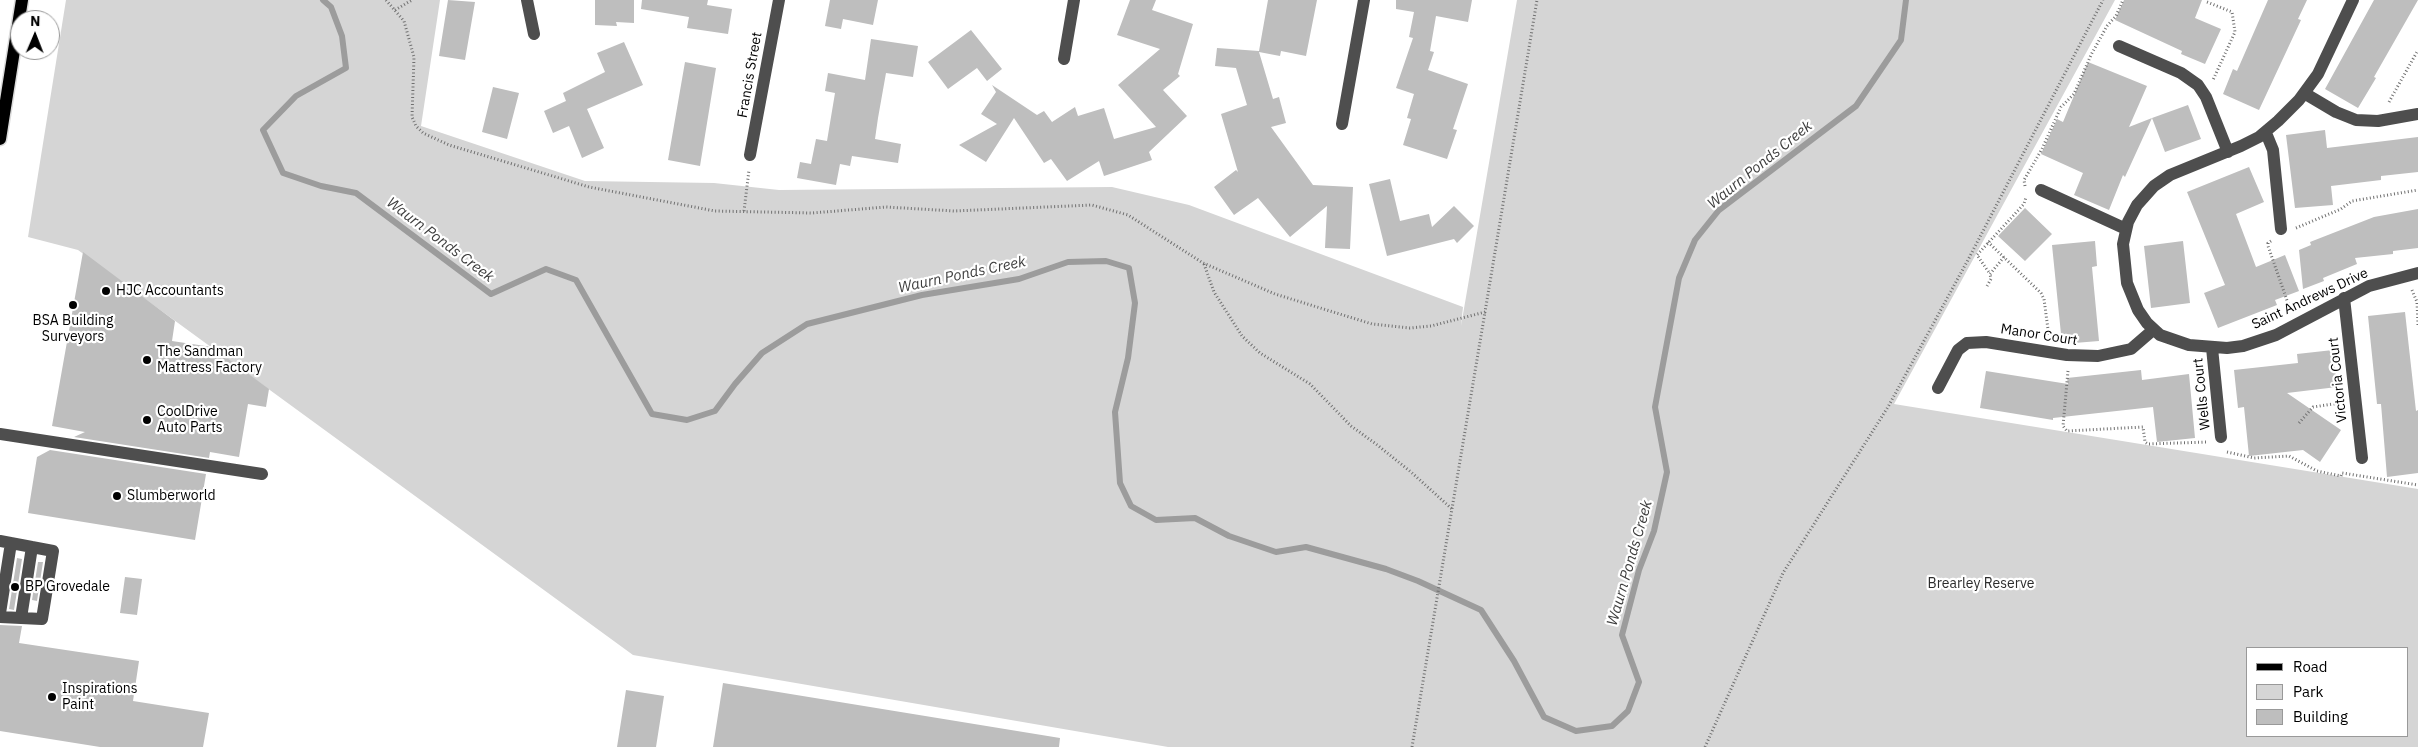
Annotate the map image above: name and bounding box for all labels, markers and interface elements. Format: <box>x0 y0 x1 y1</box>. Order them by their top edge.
north arrow <box>10 10 60 60</box>
text: N <box>30 12 40 30</box>
street label: Francis Street <box>734 31 766 119</box>
water label: Waurn Ponds Creek <box>1704 117 1816 213</box>
water label: Waurn Ponds Creek <box>383 194 497 286</box>
water label: Waurn Ponds Creek <box>897 253 1027 297</box>
street label: Saint Andrews Drive <box>2249 265 2371 333</box>
place label: HJC Accountants <box>116 283 224 299</box>
marker: HJC Accountants <box>100 285 112 297</box>
marker: BSA Building Surveyors <box>67 299 79 311</box>
place label: BSA Building Surveyors <box>33 313 113 346</box>
street label: Manor Court <box>1999 321 2079 349</box>
street label: Victoria Court <box>2325 336 2351 424</box>
place label: The Sandman Mattress Factory <box>157 344 262 377</box>
marker: The Sandman Mattress Factory <box>141 354 153 366</box>
street label: Wells Court <box>2190 357 2214 431</box>
place label: CoolDrive Auto Parts <box>157 404 223 437</box>
marker: CoolDrive Auto Parts <box>141 414 153 426</box>
place label: Slumberworld <box>127 488 216 504</box>
marker: Slumberworld <box>111 490 123 502</box>
water label: Waurn Ponds Creek <box>1603 498 1657 628</box>
park label: Brearley Reserve <box>1928 576 2034 592</box>
place label: BP Grovedale <box>25 579 110 595</box>
marker: BP Grovedale <box>9 581 21 593</box>
legend <box>2246 647 2408 737</box>
text: Road <box>2293 657 2328 676</box>
place label: Inspirations Paint <box>62 681 138 714</box>
text: Park <box>2293 682 2323 701</box>
marker: Inspirations Paint <box>46 691 58 703</box>
text: Building <box>2293 707 2348 726</box>

